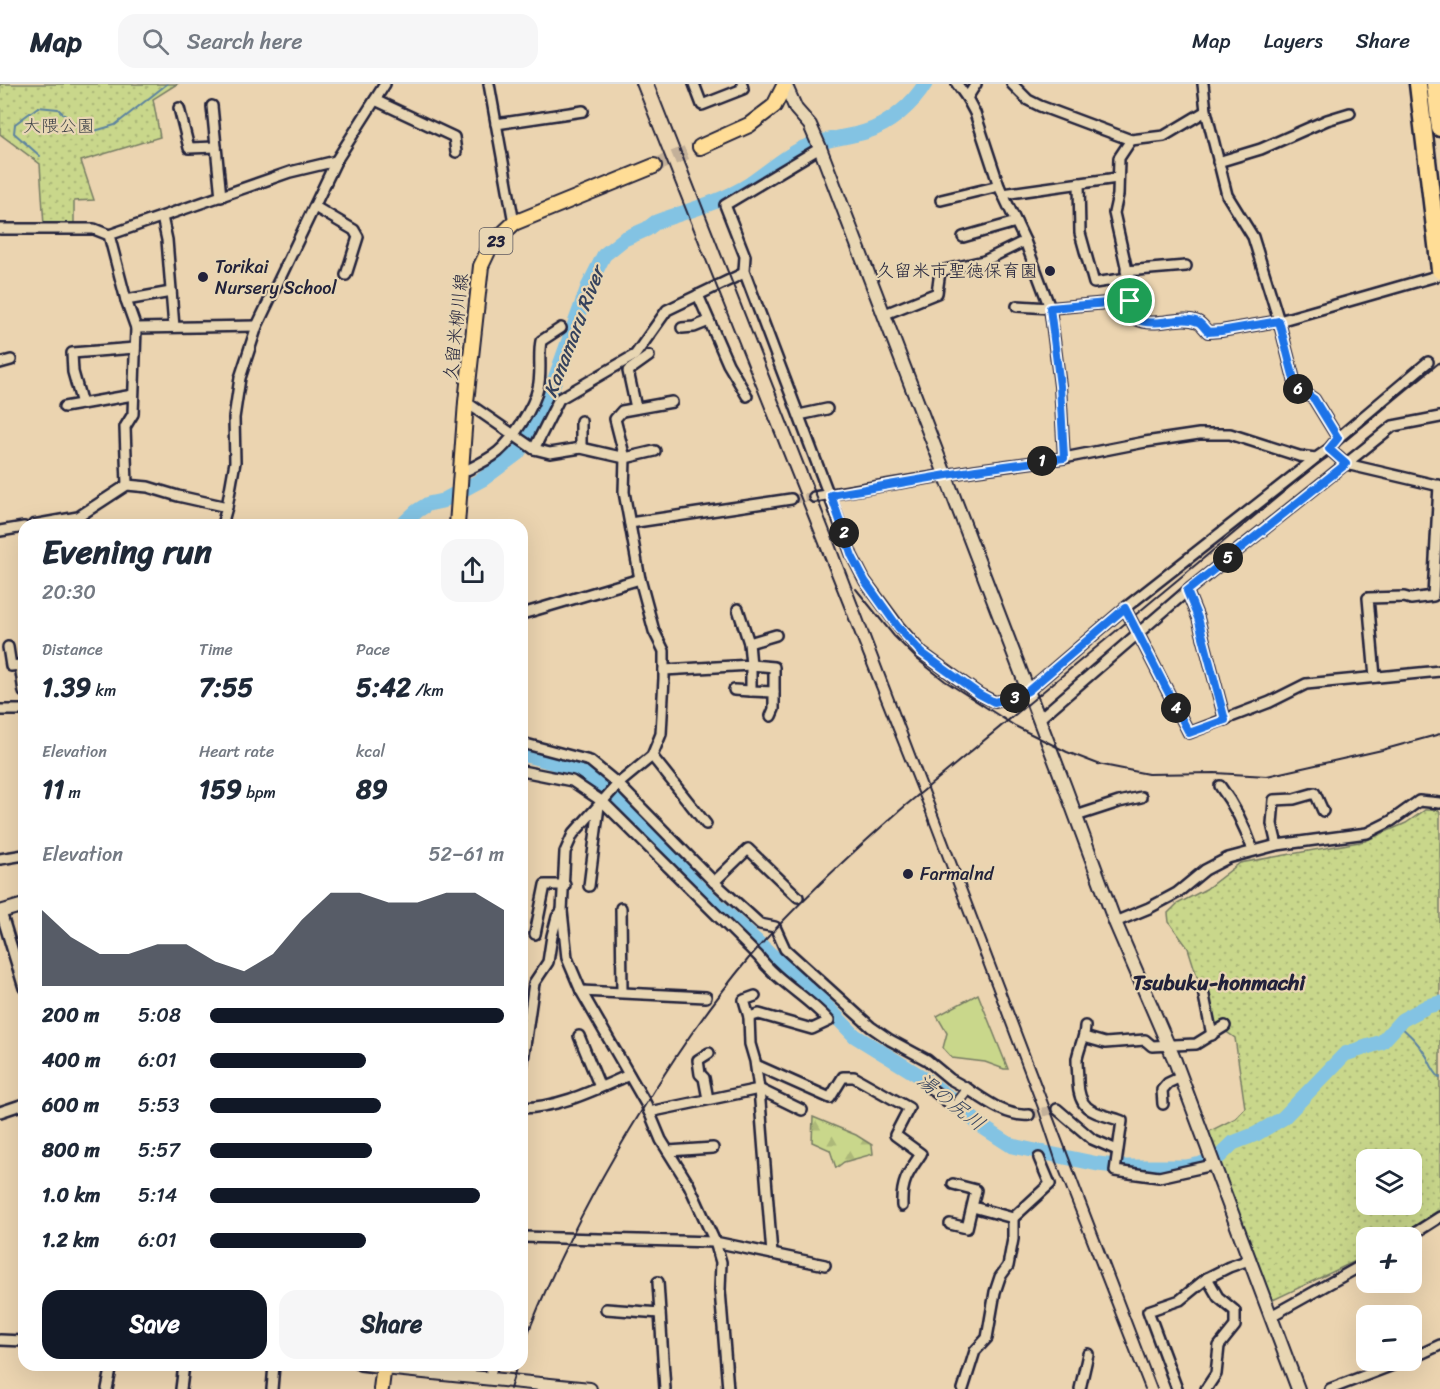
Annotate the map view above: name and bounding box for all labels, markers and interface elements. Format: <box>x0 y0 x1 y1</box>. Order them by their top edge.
search box <box>118 14 538 68</box>
text: Map <box>30 17 82 66</box>
text: Search here <box>187 22 303 61</box>
text: Map <box>1192 22 1231 60</box>
text: Layers <box>1264 22 1323 60</box>
text: Share <box>1356 22 1410 60</box>
icon: search <box>139 25 172 58</box>
park label: 大隈公園 <box>23 110 95 142</box>
road number: 23 <box>480 228 512 254</box>
place label: Torikai Nursery School <box>215 251 337 304</box>
place label: 久留米市聖徳保育園 <box>876 255 1038 287</box>
water label: Kanamaru River <box>533 258 616 402</box>
marker: 久留米市聖徳保育園 <box>1043 264 1057 278</box>
marker: Torikai Nursery School <box>196 270 210 284</box>
street label: 久留米柳川線 <box>434 272 478 382</box>
pin <box>1104 275 1155 326</box>
icon: arrive <box>1113 284 1146 317</box>
pin: 6 <box>1283 374 1313 404</box>
text: 6 <box>1293 374 1303 403</box>
pin: 1 <box>1027 446 1057 476</box>
text: 1 <box>1039 446 1045 475</box>
pin: 2 <box>829 518 859 548</box>
text: 2 <box>839 518 849 547</box>
text: Evening run <box>42 523 212 581</box>
button: share <box>441 539 504 602</box>
pin: 5 <box>1213 543 1243 573</box>
text: 5 <box>1223 543 1233 572</box>
text: 20:30 <box>42 575 96 610</box>
text: Distance <box>42 635 103 664</box>
text: Time <box>199 635 233 664</box>
text: Pace <box>356 635 390 664</box>
text: 1.39 <box>42 664 91 710</box>
text: 7:55 <box>199 664 253 710</box>
text: 5:42 <box>356 664 411 710</box>
text: km <box>91 676 116 705</box>
text: /km <box>411 676 444 705</box>
pin: 3 <box>1000 683 1030 713</box>
text: 3 <box>1011 683 1019 712</box>
pin: 4 <box>1161 693 1191 723</box>
text: 4 <box>1171 693 1181 722</box>
text: Elevation <box>42 737 107 766</box>
text: Heart rate <box>199 737 274 766</box>
text: kcal <box>356 737 385 766</box>
text: 11 <box>42 766 64 812</box>
text: 159 <box>199 766 242 812</box>
text: 89 <box>356 766 388 812</box>
text: m <box>64 778 81 807</box>
text: bpm <box>242 778 276 807</box>
text: Elevation <box>42 837 123 872</box>
text: 52–61 m <box>428 837 504 872</box>
place label: Farmalnd <box>920 858 995 890</box>
marker: Farmalnd <box>901 867 915 881</box>
district label: Tsubuku-honmachi <box>1133 964 1306 1002</box>
text: 200 m <box>42 998 99 1033</box>
text: 5:08 <box>138 998 181 1033</box>
text: 400 m <box>42 1043 100 1078</box>
text: 6:01 <box>138 1043 177 1078</box>
water label: 湯の尻川 <box>909 1064 993 1140</box>
text: 600 m <box>42 1088 99 1123</box>
text: 5:53 <box>138 1088 179 1123</box>
text: 800 m <box>42 1133 100 1168</box>
text: 5:57 <box>138 1133 180 1168</box>
map controls <box>1356 1149 1422 1371</box>
button: layers <box>1356 1149 1422 1215</box>
text: 1.0 km <box>42 1178 100 1213</box>
text: 5:14 <box>138 1178 177 1213</box>
text: 1.2 km <box>42 1223 99 1258</box>
text: 6:01 <box>138 1223 177 1258</box>
button: + <box>1356 1227 1422 1293</box>
button: Save <box>42 1290 267 1359</box>
button: Share <box>279 1290 504 1359</box>
button: − <box>1356 1305 1422 1371</box>

